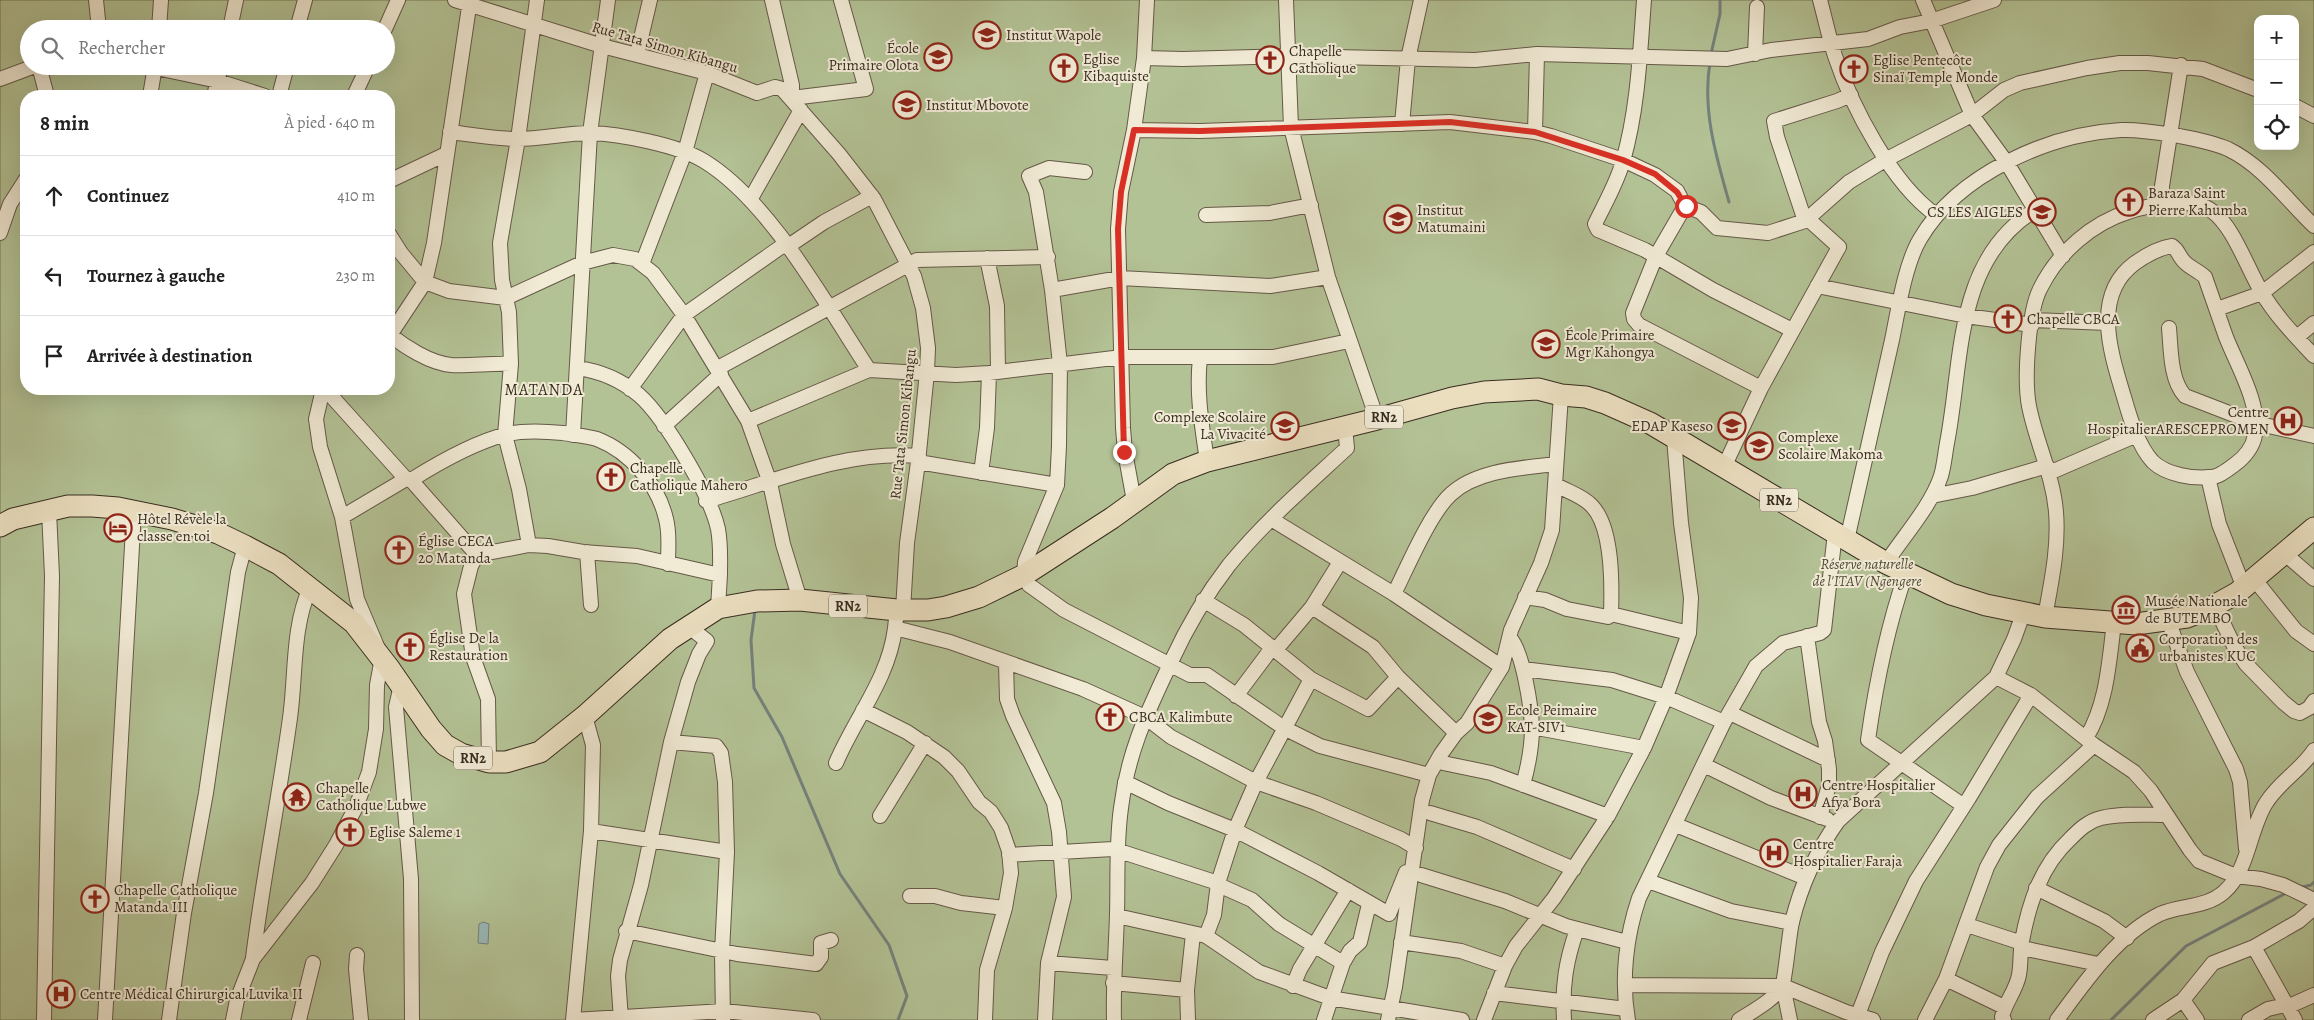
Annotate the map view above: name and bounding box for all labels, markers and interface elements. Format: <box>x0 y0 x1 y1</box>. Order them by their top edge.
map controls <box>2254 15 2299 150</box>
button: + <box>2254 15 2299 60</box>
street label: Rue Tata Simon Kibangu <box>590 17 741 78</box>
search box <box>20 20 395 75</box>
school or university icon: Institut Wapole <box>972 20 1002 50</box>
place label: Institut Wapole <box>1006 25 1102 45</box>
icon: search <box>38 34 66 62</box>
text: Rechercher <box>78 35 165 61</box>
place label: École Primaire Olota <box>828 38 919 75</box>
place label: Chapelle Catholique <box>1289 41 1357 78</box>
school or university icon: École Primaire Olota <box>923 42 953 72</box>
church icon: Chapelle Catholique <box>1255 45 1285 75</box>
place label: Eglise Kibaquiste <box>1083 49 1149 86</box>
place label: Eglise Pentecôte Sinaï Temple Monde <box>1873 50 1998 87</box>
church icon: Eglise Kibaquiste <box>1049 53 1079 83</box>
church icon: Eglise Pentecôte Sinaï Temple Monde <box>1839 54 1869 84</box>
button: − <box>2254 60 2299 105</box>
school or university icon: Institut Mbovote <box>892 90 922 120</box>
place label: Institut Mbovote <box>926 95 1029 115</box>
button: locate <box>2254 105 2299 150</box>
text: 8 min <box>40 109 89 137</box>
text: À pied · 640 m <box>285 112 375 134</box>
icon: ahead <box>40 182 68 210</box>
text: Continuez <box>87 183 169 209</box>
place label: Baraza Saint Pierre Kahumba <box>2148 183 2248 220</box>
text: 410 m <box>337 185 375 207</box>
church icon: Baraza Saint Pierre Kahumba <box>2114 187 2144 217</box>
route start <box>1675 195 1698 218</box>
school or university icon: CS LES AIGLES <box>2027 197 2057 227</box>
place label: Institut Matumaini <box>1417 200 1486 237</box>
place label: CS LES AIGLES <box>1927 202 2023 222</box>
school or university icon: Institut Matumaini <box>1383 204 1413 234</box>
icon: left <box>40 262 68 290</box>
text: Tournez à gauche <box>87 263 225 289</box>
text: 230 m <box>336 265 375 287</box>
church icon: Chapelle CBCA <box>1993 304 2023 334</box>
place label: Chapelle CBCA <box>2027 309 2120 329</box>
place label: École Primaire Mgr Kahongya <box>1565 325 1655 362</box>
school or university icon: École Primaire Mgr Kahongya <box>1531 329 1561 359</box>
icon: arrive <box>40 342 68 370</box>
text: Arrivée à destination <box>87 343 252 369</box>
street label: Rue Tata Simon Kibangu <box>885 347 921 500</box>
district label: MATANDA <box>504 379 584 401</box>
place label: Centre HospitalierARESCEPROMEN <box>2087 402 2269 439</box>
road number: RN2 <box>1365 406 1403 428</box>
hospital icon: Centre HospitalierARESCEPROMEN <box>2273 406 2303 436</box>
place label: Complexe Scolaire La Vivacité <box>1154 407 1266 444</box>
school or university icon: Complexe Scolaire La Vivacité <box>1270 411 1300 441</box>
school or university icon: EDAP Kaseso <box>1717 411 1747 441</box>
place label: EDAP Kaseso <box>1631 416 1713 436</box>
place label: Complexe Scolaire Makoma <box>1778 427 1883 464</box>
school or university icon: Complexe Scolaire Makoma <box>1744 431 1774 461</box>
route end <box>1113 441 1136 464</box>
place label: Chapelle Catholique Mahero <box>630 458 748 495</box>
church icon: Chapelle Catholique Mahero <box>596 462 626 492</box>
road number: RN2 <box>1760 488 1798 512</box>
place label: Hôtel Révèle la classe en toi <box>137 509 226 546</box>
hotel icon: Hôtel Révèle la classe en toi <box>103 513 133 543</box>
place label: Église CECA 20 Matanda <box>418 531 494 568</box>
church icon: Église CECA 20 Matanda <box>384 535 414 565</box>
park label: Réserve naturelle de l'ITAV (Ngengere <box>1812 554 1922 591</box>
place label: Musée Nationale de BUTEMBO <box>2145 591 2248 628</box>
road number: RN2 <box>829 594 867 618</box>
museum icon: Musée Nationale de BUTEMBO <box>2111 595 2141 625</box>
place label: Église De la Restauration <box>429 628 508 665</box>
place label: Corporation des urbanistes KUC <box>2159 629 2258 666</box>
church icon: Église De la Restauration <box>395 632 425 662</box>
public building icon: Corporation des urbanistes KUC <box>2125 633 2155 663</box>
place label: Ecole Peimaire KAT-SIV1 <box>1507 700 1597 737</box>
church icon: CBCA Kalimbute <box>1095 702 1125 732</box>
school or university icon: Ecole Peimaire KAT-SIV1 <box>1473 704 1503 734</box>
place label: CBCA Kalimbute <box>1129 707 1233 727</box>
road number: RN2 <box>454 746 492 770</box>
place label: Centre Hospitalier Afya Bora <box>1821 775 1935 812</box>
place label: Chapelle Catholique Lubwe <box>316 778 427 815</box>
hospital icon: Centre Hospitalier Afya Bora <box>1788 779 1818 809</box>
temple icon: Chapelle Catholique Lubwe <box>282 782 312 812</box>
church icon: Eglise Saleme 1 <box>335 817 365 847</box>
place label: Eglise Saleme 1 <box>369 822 461 842</box>
place label: Centre Hospitalier Faraja <box>1793 834 1902 871</box>
hospital icon: Centre Hospitalier Faraja <box>1759 838 1789 868</box>
place label: Chapelle Catholique Matanda III <box>114 880 238 917</box>
church icon: Chapelle Catholique Matanda III <box>80 884 110 914</box>
hospital icon: Centre Médical Chirurgical Luvika II <box>46 979 76 1009</box>
place label: Centre Médical Chirurgical Luvika II <box>80 984 303 1004</box>

